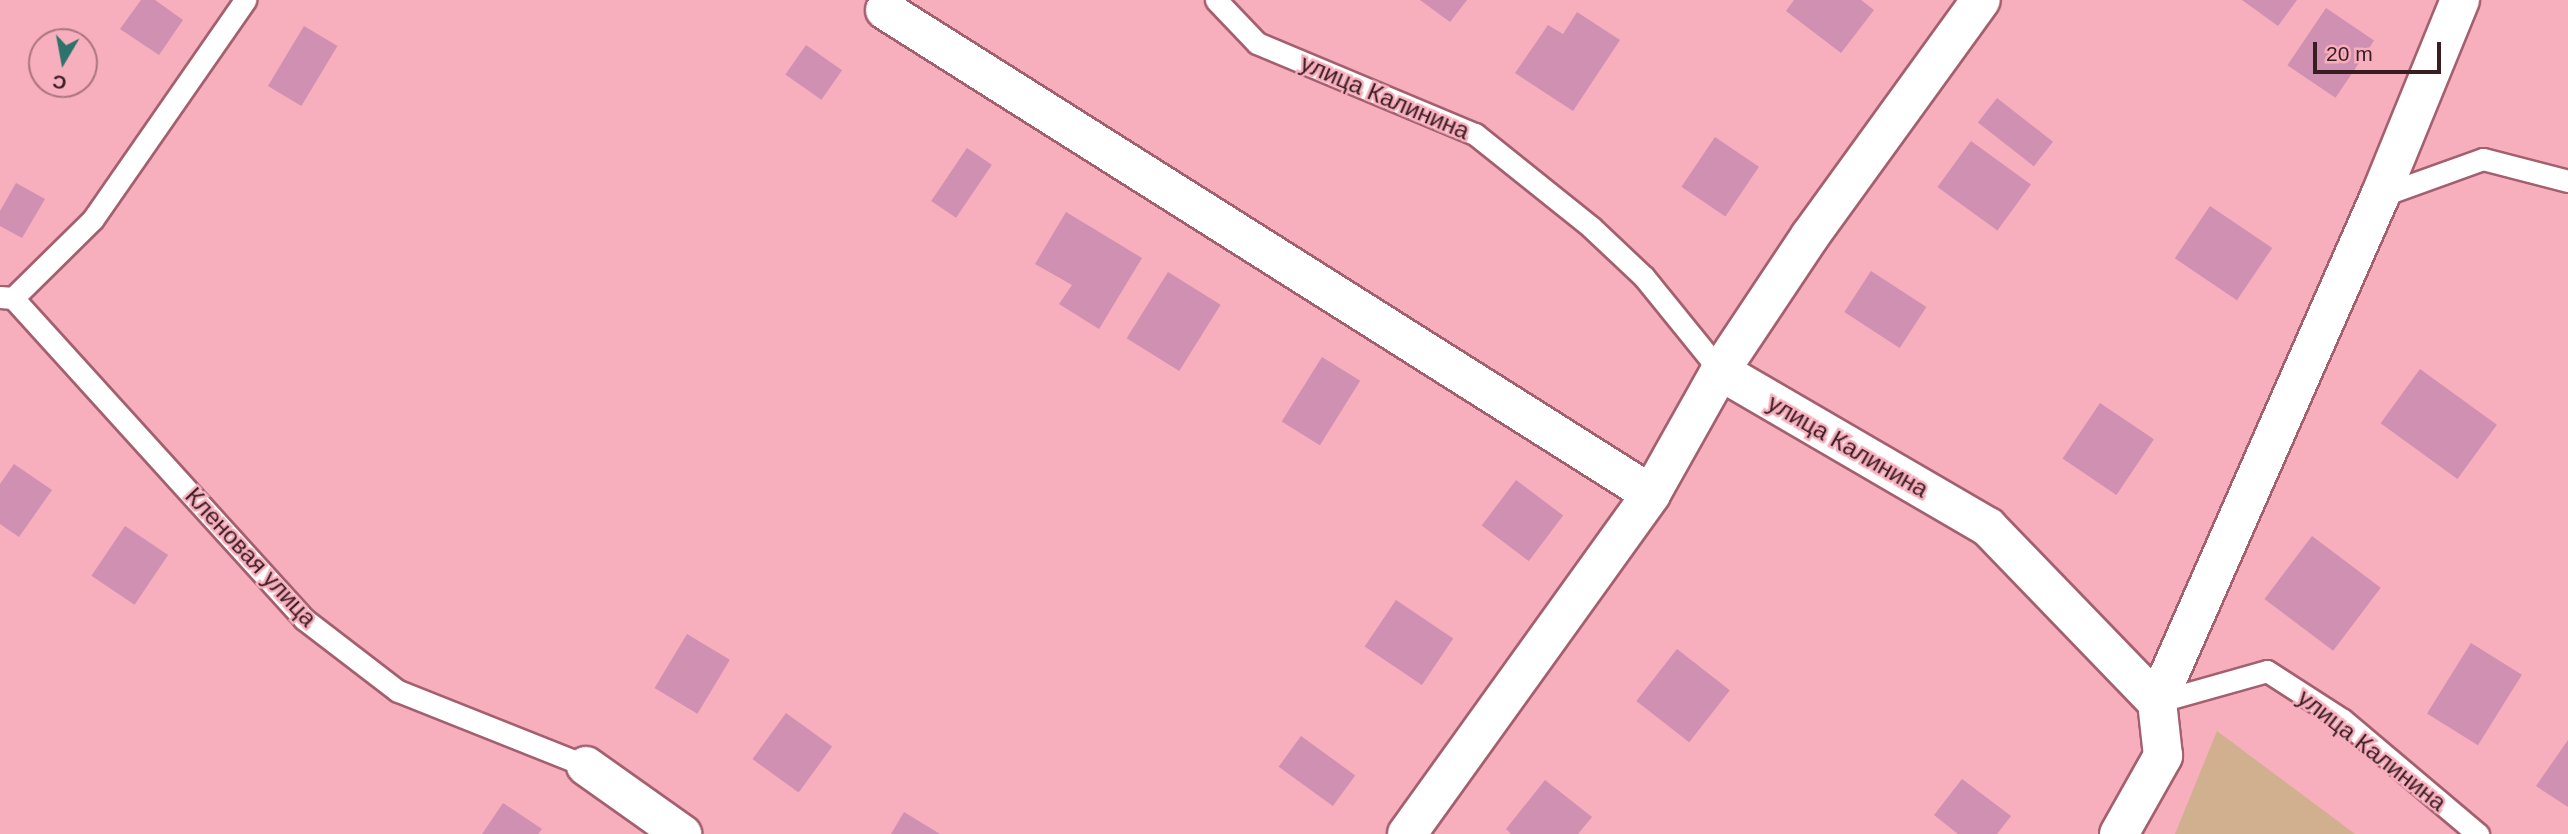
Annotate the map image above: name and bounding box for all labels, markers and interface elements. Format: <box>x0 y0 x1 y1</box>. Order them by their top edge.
north arrow <box>28 28 98 98</box>
scale bar <box>2316 28 2444 72</box>
text: 20 m <box>2326 42 2373 65</box>
street label: улица Калинина <box>1296 48 1474 146</box>
text: С <box>51 71 68 94</box>
street label: улица Калинина <box>1763 388 1933 504</box>
street label: Кленовая улица <box>179 482 323 632</box>
street label: улица Калинина <box>2292 683 2452 817</box>

